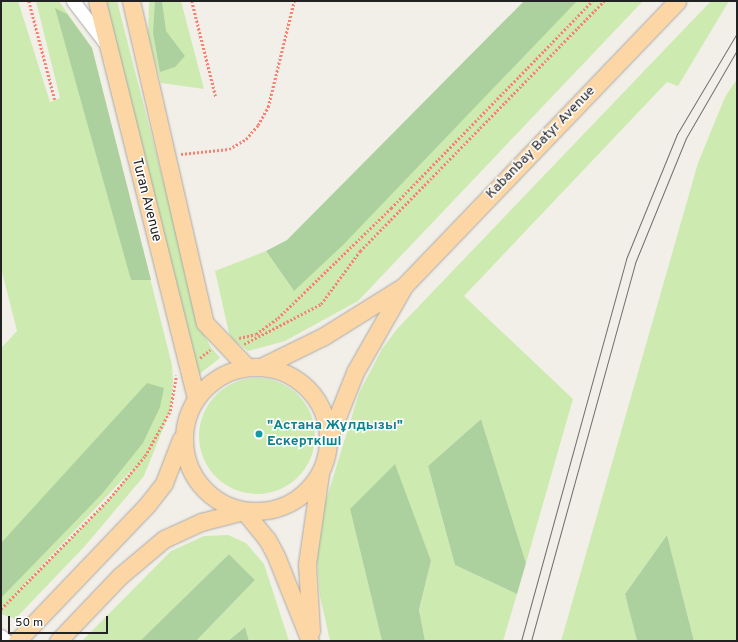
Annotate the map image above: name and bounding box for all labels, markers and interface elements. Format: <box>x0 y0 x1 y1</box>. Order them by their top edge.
street label: Kabanbay Batyr Avenue <box>483 83 599 203</box>
street label: Turan Avenue <box>127 156 165 244</box>
place label: "Астана Жұлдызы" Ескерткіші <box>267 418 403 450</box>
marker: "Астана Жұлдызы" Ескерткіші <box>254 429 264 439</box>
scale bar <box>10 608 110 634</box>
text: 50 m <box>15 615 43 631</box>

